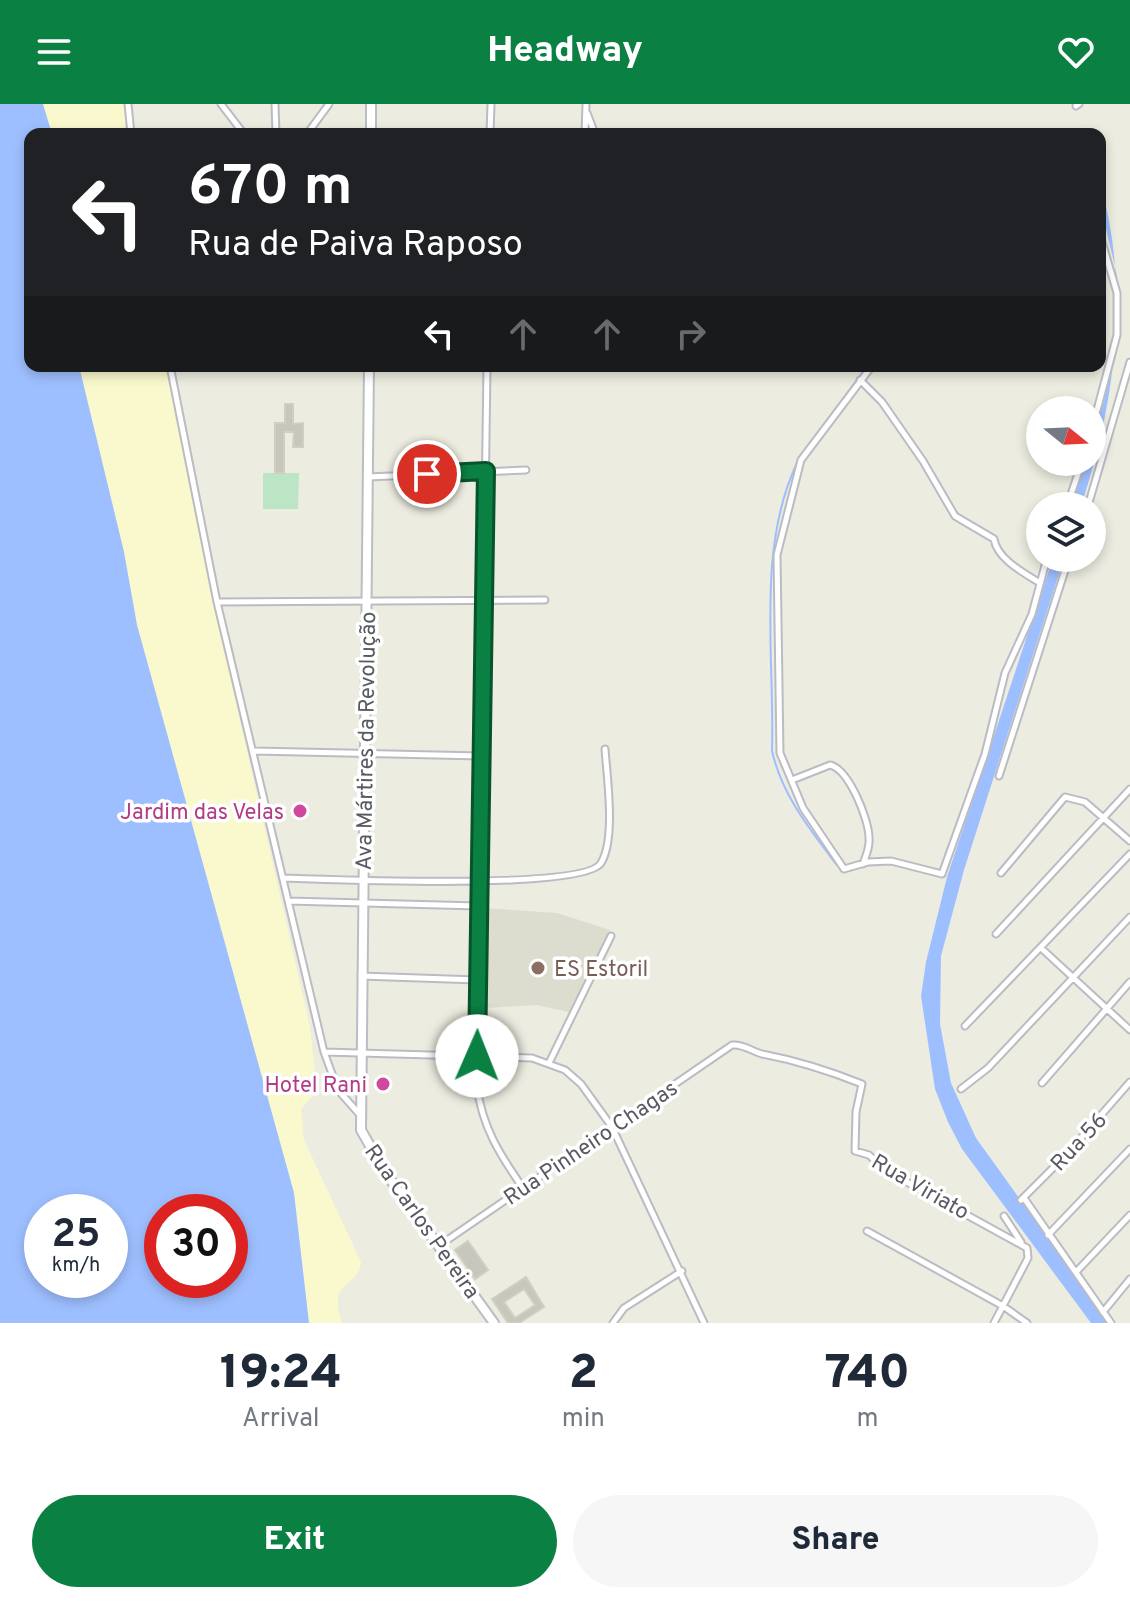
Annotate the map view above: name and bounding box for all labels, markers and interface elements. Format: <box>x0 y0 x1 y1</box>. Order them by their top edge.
text: Headway <box>487 29 643 75</box>
icon: menu <box>32 30 76 74</box>
icon: heart <box>1054 30 1098 74</box>
text: 670 m <box>188 154 352 224</box>
icon: left <box>56 160 160 264</box>
text: Rua de Paiva Raposo <box>188 223 523 269</box>
icon: left <box>417 312 461 356</box>
icon: ahead <box>501 312 545 356</box>
icon: ahead <box>585 312 629 356</box>
icon: right <box>669 312 713 356</box>
north arrow <box>1026 396 1106 476</box>
map controls <box>1026 396 1106 572</box>
pin <box>393 440 461 508</box>
icon: arrive <box>405 452 449 496</box>
button: layers <box>1026 492 1106 572</box>
street label: Ava Mártires da Revolução <box>352 611 383 871</box>
place label: Jardim das Velas <box>120 800 284 827</box>
marker: Jardim das Velas <box>291 802 309 820</box>
place label: ES Estoril <box>554 957 648 984</box>
marker: ES Estoril <box>529 959 547 977</box>
position arrow <box>435 1014 519 1098</box>
place label: Hotel Rani <box>264 1073 367 1100</box>
marker: Hotel Rani <box>374 1075 392 1093</box>
street label: Rua Pinheiro Chagas <box>499 1076 684 1212</box>
street label: Rua 56 <box>1046 1108 1114 1178</box>
street label: Rua Carlos Pereira <box>358 1140 484 1305</box>
street label: Rua Viriato <box>866 1149 973 1227</box>
speed limit sign: 30 <box>144 1194 248 1298</box>
text: 25 <box>52 1211 100 1261</box>
text: km/h <box>52 1253 100 1279</box>
text: 19:24 <box>220 1345 342 1405</box>
text: 2 <box>569 1345 598 1405</box>
text: 740 <box>825 1345 910 1405</box>
text: Arrival <box>242 1403 320 1436</box>
text: min <box>562 1403 605 1436</box>
text: m <box>856 1403 879 1436</box>
button: Exit <box>32 1495 557 1587</box>
button: Share <box>573 1495 1098 1587</box>

